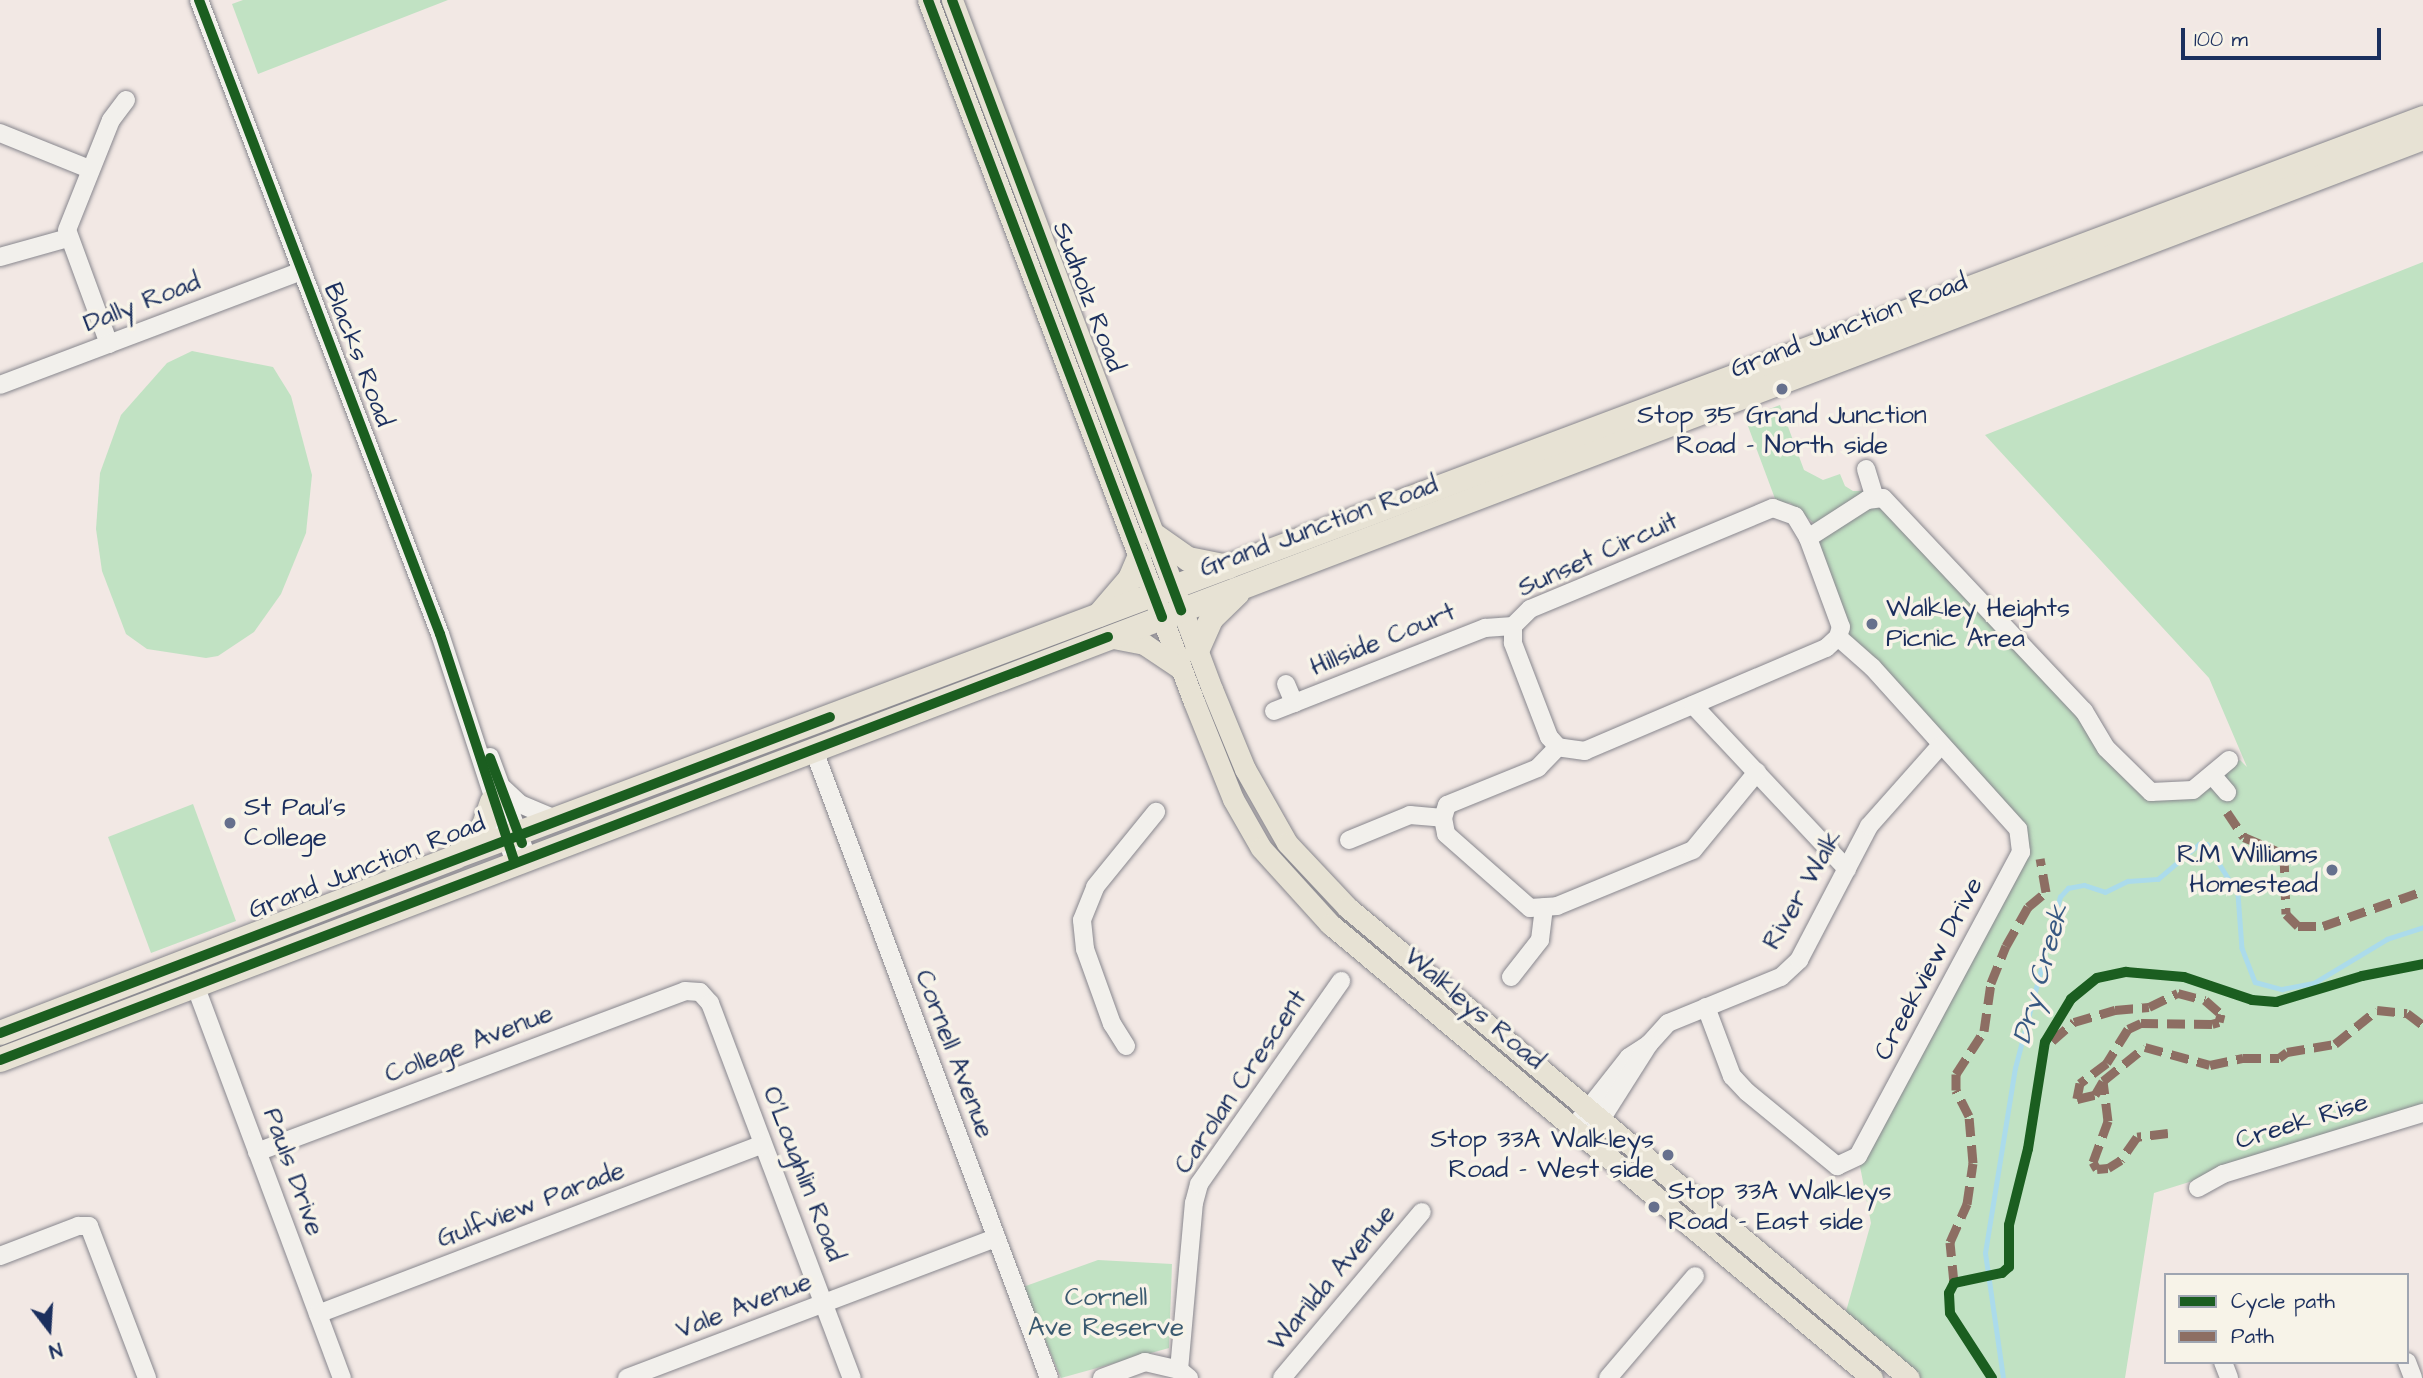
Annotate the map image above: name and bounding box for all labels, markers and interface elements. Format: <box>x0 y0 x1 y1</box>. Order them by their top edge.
scale bar <box>2185 14 2384 58</box>
text: 100 m <box>2194 25 2248 54</box>
street label: Sudholz Road <box>1045 218 1131 376</box>
street label: Dally Road <box>79 266 205 340</box>
street label: Grand Junction Road <box>1726 266 1972 386</box>
street label: Blacks Road <box>316 279 400 431</box>
marker: Stop 35 Grand Junction Road - North side <box>1774 381 1790 397</box>
place label: Stop 35 Grand Junction Road - North side <box>1637 400 1927 462</box>
street label: Grand Junction Road <box>1196 469 1442 585</box>
street label: Sunset Circuit <box>1513 506 1683 604</box>
place label: Walkley Heights Picnic Area <box>1886 593 2070 654</box>
street label: Hillside Court <box>1306 597 1460 683</box>
marker: Walkley Heights Picnic Area <box>1864 616 1880 632</box>
place label: St Paul's College <box>244 792 346 854</box>
street label: Grand Junction Road <box>244 807 490 927</box>
marker: St Paul's College <box>222 815 238 831</box>
street label: River Walk <box>1756 825 1850 955</box>
place label: R.M Williams Homestead <box>2177 839 2318 900</box>
marker: R.M Williams Homestead <box>2324 862 2340 878</box>
street label: Creekview Drive <box>1868 872 1990 1066</box>
water label: Dry Creek <box>2005 901 2077 1047</box>
street label: Walkleys Road <box>1398 941 1550 1077</box>
street label: Cornell Avenue <box>908 966 1000 1142</box>
street label: Carolan Crescent <box>1168 984 1314 1180</box>
street label: College Avenue <box>380 998 558 1090</box>
street label: O'Loughlin Road <box>755 1082 851 1266</box>
street label: Creek Rise <box>2232 1087 2372 1157</box>
street label: Pauls Drive <box>256 1104 330 1240</box>
place label: Stop 33A Walkleys Road - West side <box>1431 1124 1654 1186</box>
marker: Stop 33A Walkleys Road - West side <box>1660 1147 1676 1163</box>
street label: Gulfview Parade <box>433 1155 629 1255</box>
place label: Stop 33A Walkleys Road - East side <box>1668 1176 1891 1238</box>
street label: Warilda Avenue <box>1262 1198 1402 1358</box>
marker: Stop 33A Walkleys Road - East side <box>1646 1199 1662 1215</box>
street label: Vale Avenue <box>672 1266 816 1346</box>
legend <box>2164 1273 2409 1364</box>
park label: Cornell Ave Reserve <box>1028 1282 1184 1344</box>
text: Cycle path <box>2231 1287 2335 1316</box>
north arrow <box>14 1294 84 1364</box>
text: Path <box>2231 1322 2274 1351</box>
text: N <box>46 1335 65 1364</box>

